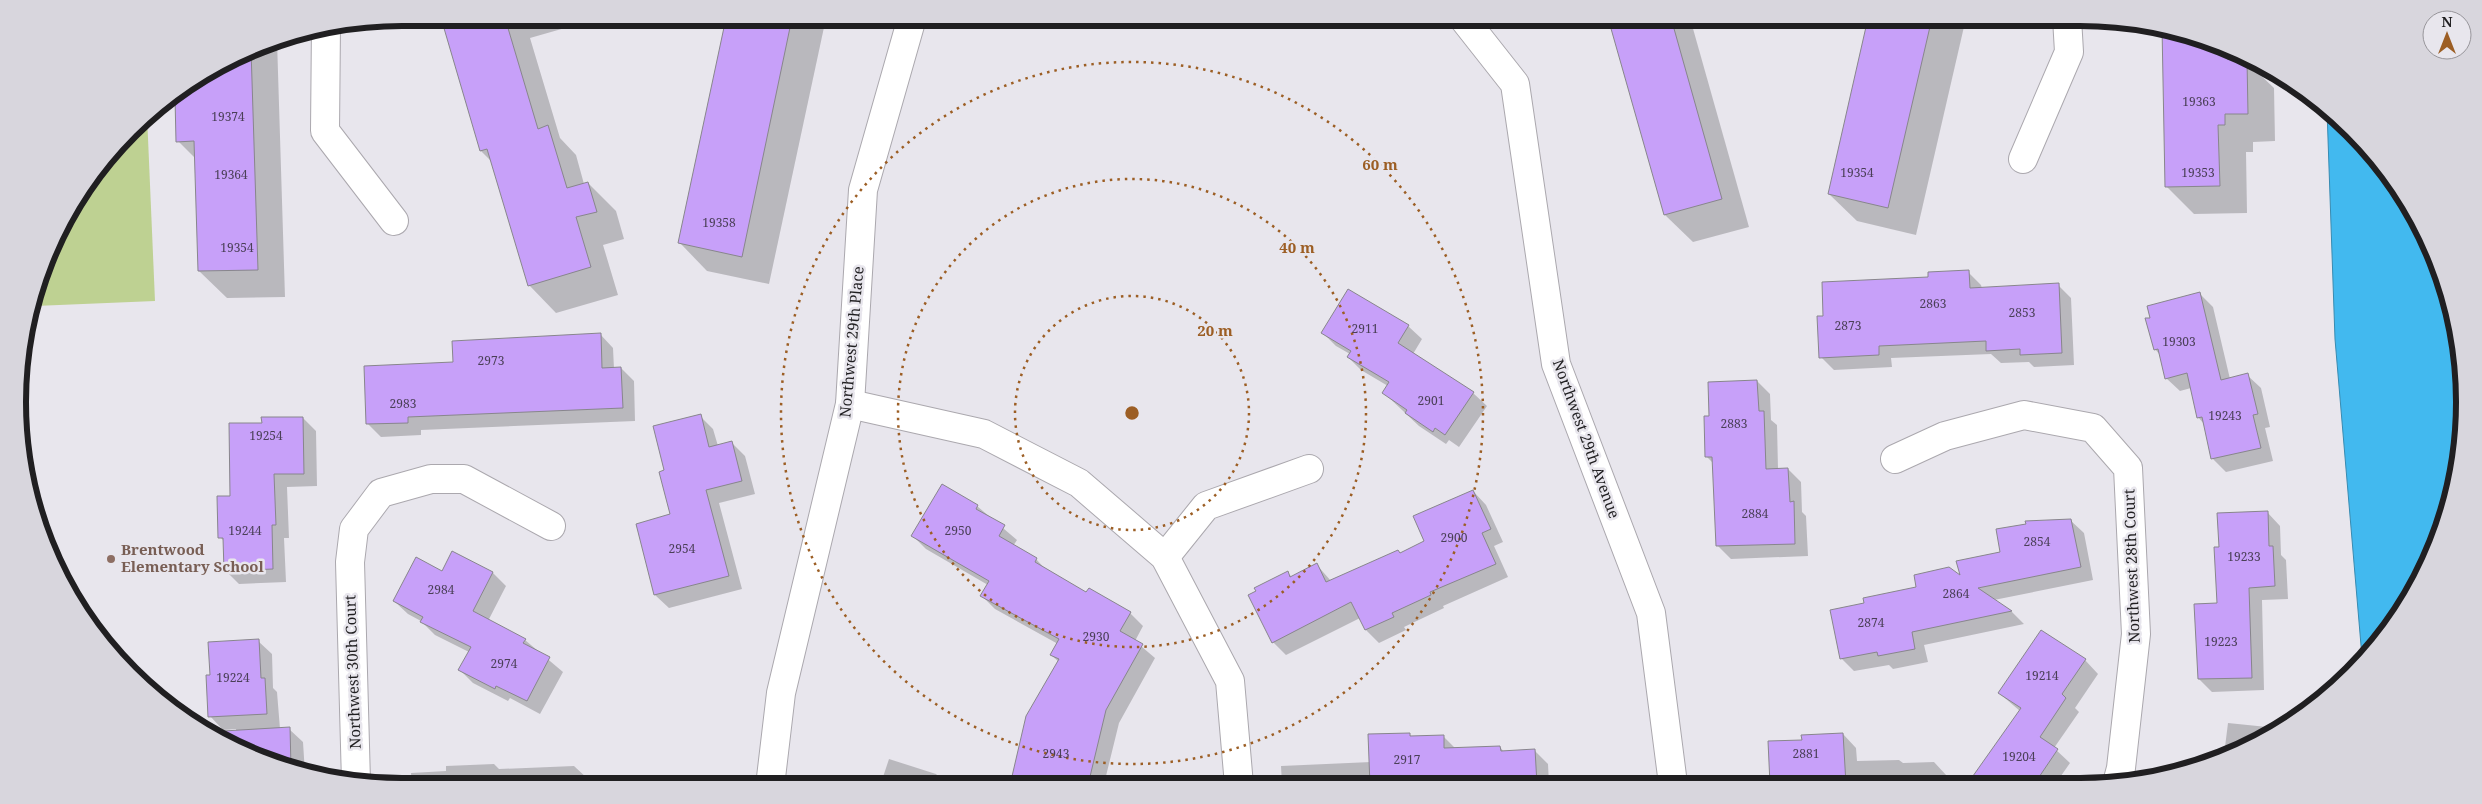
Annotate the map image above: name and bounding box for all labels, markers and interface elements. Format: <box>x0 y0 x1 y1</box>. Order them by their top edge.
north arrow <box>2422 10 2472 60</box>
text: N <box>2441 12 2453 31</box>
house number: 19363 <box>2182 93 2216 110</box>
house number: 19374 <box>211 108 245 125</box>
text: 60 m <box>1362 154 1398 174</box>
house number: 19354 <box>1840 164 1874 181</box>
house number: 19353 <box>2181 164 2215 181</box>
house number: 19364 <box>214 166 248 183</box>
house number: 19358 <box>702 214 736 231</box>
text: 40 m <box>1279 237 1315 257</box>
house number: 19354 <box>220 239 254 256</box>
street label: Northwest 29th Place <box>834 265 868 418</box>
house number: 2863 <box>1920 295 1947 312</box>
house number: 2853 <box>2009 304 2036 321</box>
house number: 2873 <box>1835 317 1862 334</box>
text: 20 m <box>1197 320 1233 340</box>
house number: 2911 <box>1352 320 1378 337</box>
house number: 19303 <box>2162 333 2196 350</box>
house number: 2973 <box>478 352 505 369</box>
street label: Northwest 29th Avenue <box>1549 356 1625 521</box>
house number: 2901 <box>1418 392 1444 409</box>
house number: 2983 <box>390 395 417 412</box>
centre of rings <box>1123 404 1141 422</box>
house number: 19243 <box>2208 407 2242 424</box>
house number: 2883 <box>1721 415 1748 432</box>
house number: 19254 <box>249 427 283 444</box>
street label: Northwest 28th Court <box>2118 489 2144 643</box>
house number: 2884 <box>1742 505 1769 522</box>
house number: 19244 <box>228 522 262 539</box>
house number: 2950 <box>945 522 972 539</box>
house number: 2900 <box>1441 529 1468 546</box>
house number: 2854 <box>2024 533 2051 550</box>
place label: Brentwood Elementary School <box>121 539 265 576</box>
house number: 2954 <box>669 540 696 557</box>
house number: 19233 <box>2227 548 2261 565</box>
marker: Brentwood Elementary School <box>105 553 117 565</box>
house number: 2984 <box>428 581 455 598</box>
house number: 2864 <box>1943 585 1970 602</box>
street label: Northwest 30th Court <box>339 595 365 749</box>
house number: 2874 <box>1858 614 1885 631</box>
house number: 2930 <box>1083 628 1110 645</box>
house number: 19223 <box>2204 633 2238 650</box>
house number: 2974 <box>491 655 518 672</box>
house number: 19214 <box>2025 667 2059 684</box>
house number: 19224 <box>216 669 250 686</box>
house number: 2943 <box>1043 745 1070 762</box>
house number: 2881 <box>1793 745 1819 762</box>
house number: 19204 <box>2002 748 2036 765</box>
house number: 2917 <box>1394 751 1421 768</box>

